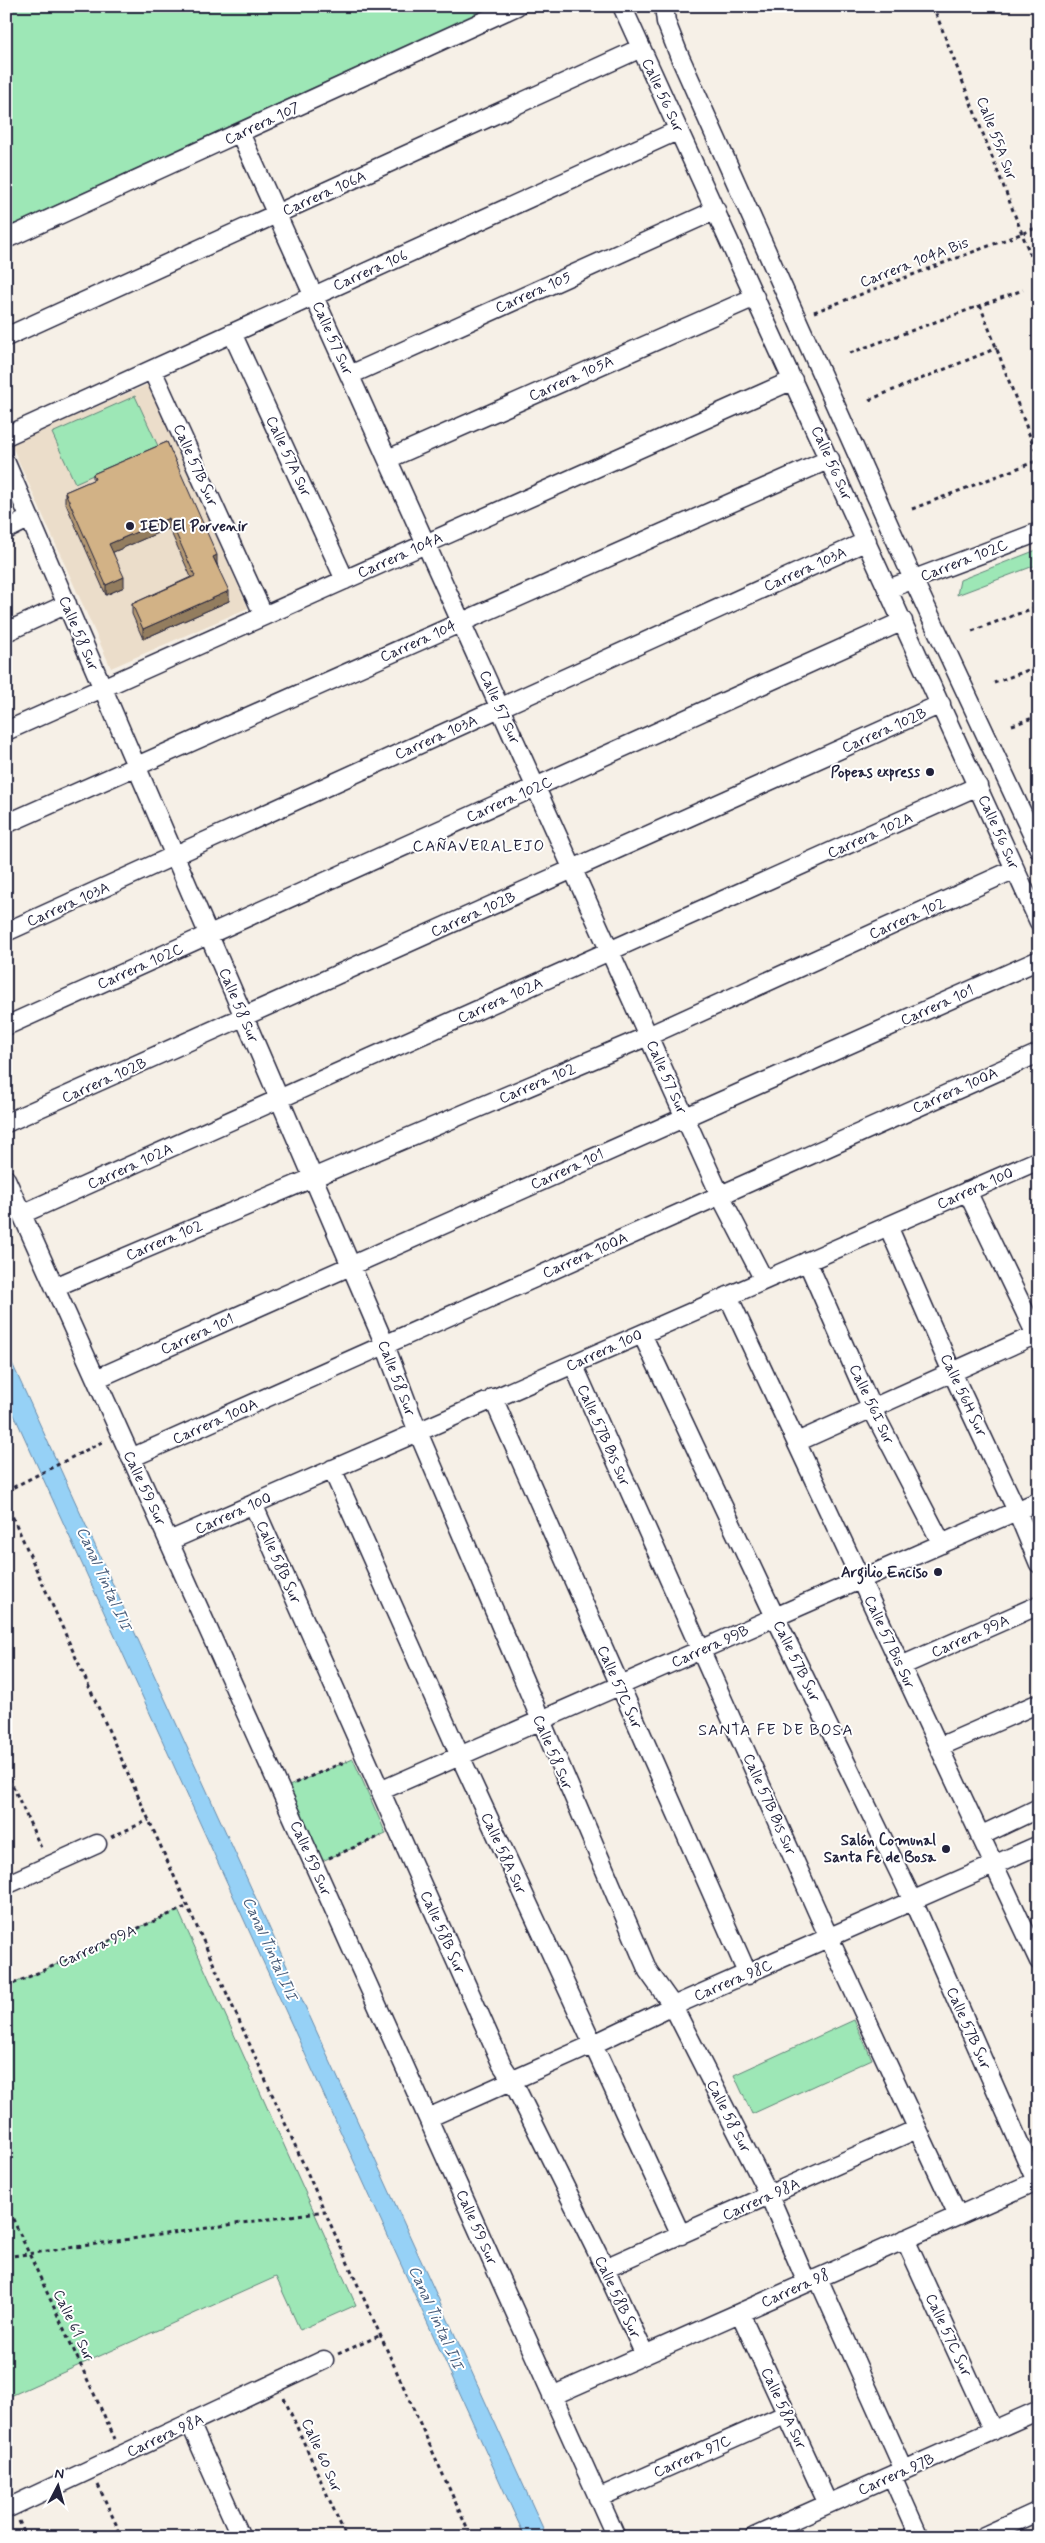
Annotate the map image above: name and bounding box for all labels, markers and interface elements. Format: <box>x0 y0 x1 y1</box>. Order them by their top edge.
street label: Calle 56 Sur <box>636 55 688 136</box>
street label: Calle 55A Sur <box>971 94 1021 183</box>
street label: Carrera 107 <box>222 98 303 150</box>
street label: Carrera 106A <box>279 167 369 221</box>
street label: Carrera 104A Bis <box>857 233 972 293</box>
street label: Carrera 106 <box>330 246 411 296</box>
street label: Carrera 105 <box>492 267 574 319</box>
street label: Calle 57 Sur <box>307 298 358 379</box>
street label: Carrera 105A <box>526 351 617 407</box>
street label: Calle 57A Sur <box>261 413 316 501</box>
street label: Calle 57B Sur <box>168 421 222 510</box>
street label: Calle 56 Sur <box>806 423 857 504</box>
place label: IED El Porvenir <box>140 517 248 537</box>
marker: IED El Porvenir <box>124 520 136 532</box>
street label: Carrera 104A <box>355 528 446 584</box>
street label: Carrera 102C <box>918 535 1011 587</box>
street label: Carrera 103A <box>761 543 850 597</box>
street label: Calle 58 Sur <box>53 593 103 675</box>
street label: Carrera 104 <box>377 616 460 668</box>
street label: Calle 57 Sur <box>474 667 525 748</box>
street label: Carrera 102B <box>839 703 930 759</box>
street label: Carrera 103A <box>392 711 481 765</box>
place label: Popeas express <box>831 763 920 783</box>
marker: Popeas express <box>924 766 936 778</box>
street label: Carrera 102C <box>463 772 556 828</box>
street label: Calle 56 Sur <box>973 792 1024 873</box>
street label: Carrera 102A <box>825 808 916 864</box>
district label: CAÑAVERALEJO <box>413 836 545 857</box>
street label: Carrera 103A <box>24 878 113 932</box>
street label: Carrera 102B <box>428 887 519 943</box>
street label: Carrera 102 <box>866 893 949 945</box>
street label: Carrera 102C <box>94 939 187 995</box>
street label: Calle 58 Sur <box>213 965 263 1047</box>
street label: Carrera 102A <box>455 973 546 1029</box>
street label: Carrera 101 <box>898 981 977 1031</box>
street label: Calle 57 Sur <box>641 1037 692 1118</box>
street label: Carrera 102B <box>59 1053 150 1109</box>
street label: Carrera 102 <box>496 1059 579 1109</box>
street label: Carrera 100A <box>910 1063 1001 1119</box>
street label: Carrera 102A <box>85 1139 176 1195</box>
street label: Carrera 101 <box>528 1145 607 1195</box>
street label: Carrera 100 <box>934 1163 1017 1215</box>
street label: Carrera 102 <box>123 1216 206 1266</box>
street label: Carrera 100A <box>540 1228 631 1284</box>
street label: Carrera 101 <box>158 1310 237 1360</box>
street label: Carrera 100 <box>563 1325 646 1377</box>
street label: Calle 58 Sur <box>373 1338 420 1420</box>
street label: Calle 56H Sur <box>935 1351 991 1440</box>
street label: Calle 56I Sur <box>844 1361 899 1448</box>
street label: Calle 57B Bis Sur <box>572 1382 635 1490</box>
street label: Carrera 100A <box>170 1394 261 1450</box>
street label: Calle 59 Sur <box>118 1448 170 1530</box>
street label: Carrera 100 <box>192 1488 275 1540</box>
street label: Calle 58B Sur <box>251 1518 305 1607</box>
water label: Canal Tintal III <box>71 1523 137 1636</box>
place label: Argilio Enciso <box>841 1563 929 1585</box>
marker: Argilio Enciso <box>932 1566 944 1578</box>
street label: Calle 57 Bis Sur <box>859 1592 919 1692</box>
street label: Carrera 99A <box>928 1611 1013 1663</box>
street label: Calle 57B Sur <box>768 1617 824 1705</box>
street label: Carrera 99B <box>668 1621 752 1673</box>
street label: Calle 57C Sur <box>592 1642 646 1732</box>
street label: Calle 58 Sur <box>527 1712 577 1794</box>
district label: SANTA FE DE BOSA <box>698 1720 854 1741</box>
street label: Calle 57B Bis Sur <box>738 1751 801 1859</box>
street label: Calle 58A Sur <box>476 1810 531 1898</box>
street label: Calle 59 Sur <box>285 1818 336 1900</box>
place label: Salón Comunal Santa Fe de Bosa <box>824 1831 937 1868</box>
marker: Salón Comunal Santa Fe de Bosa <box>940 1843 952 1855</box>
street label: Calle 58B Sur <box>415 1888 469 1977</box>
water label: Canal Tintal III <box>237 1893 303 2006</box>
street label: Carrera 99A <box>55 1921 140 1973</box>
street label: Carrera 98C <box>691 1955 776 2006</box>
street label: Calle 57B Sur <box>941 1984 995 2073</box>
street label: Calle 58 Sur <box>701 2077 755 2157</box>
street label: Carrera 98A <box>720 2174 803 2226</box>
street label: Calle 59 Sur <box>451 2187 502 2269</box>
street label: Calle 58B Sur <box>589 2253 645 2342</box>
water label: Canal Tintal III <box>403 2262 469 2375</box>
street label: Carrera 98 <box>758 2265 833 2313</box>
street label: Calle 61 Sur <box>48 2287 99 2365</box>
street label: Calle 57C Sur <box>920 2291 976 2380</box>
street label: Calle 58A Sur <box>756 2365 811 2453</box>
street label: Carrera 98A <box>124 2409 207 2462</box>
street label: Calle 60 Sur <box>296 2416 346 2496</box>
street label: Carrera 97C <box>650 2431 735 2483</box>
street label: Carrera 97B <box>855 2449 938 2501</box>
north arrow <box>32 2460 82 2510</box>
text: N <box>54 2465 65 2484</box>

